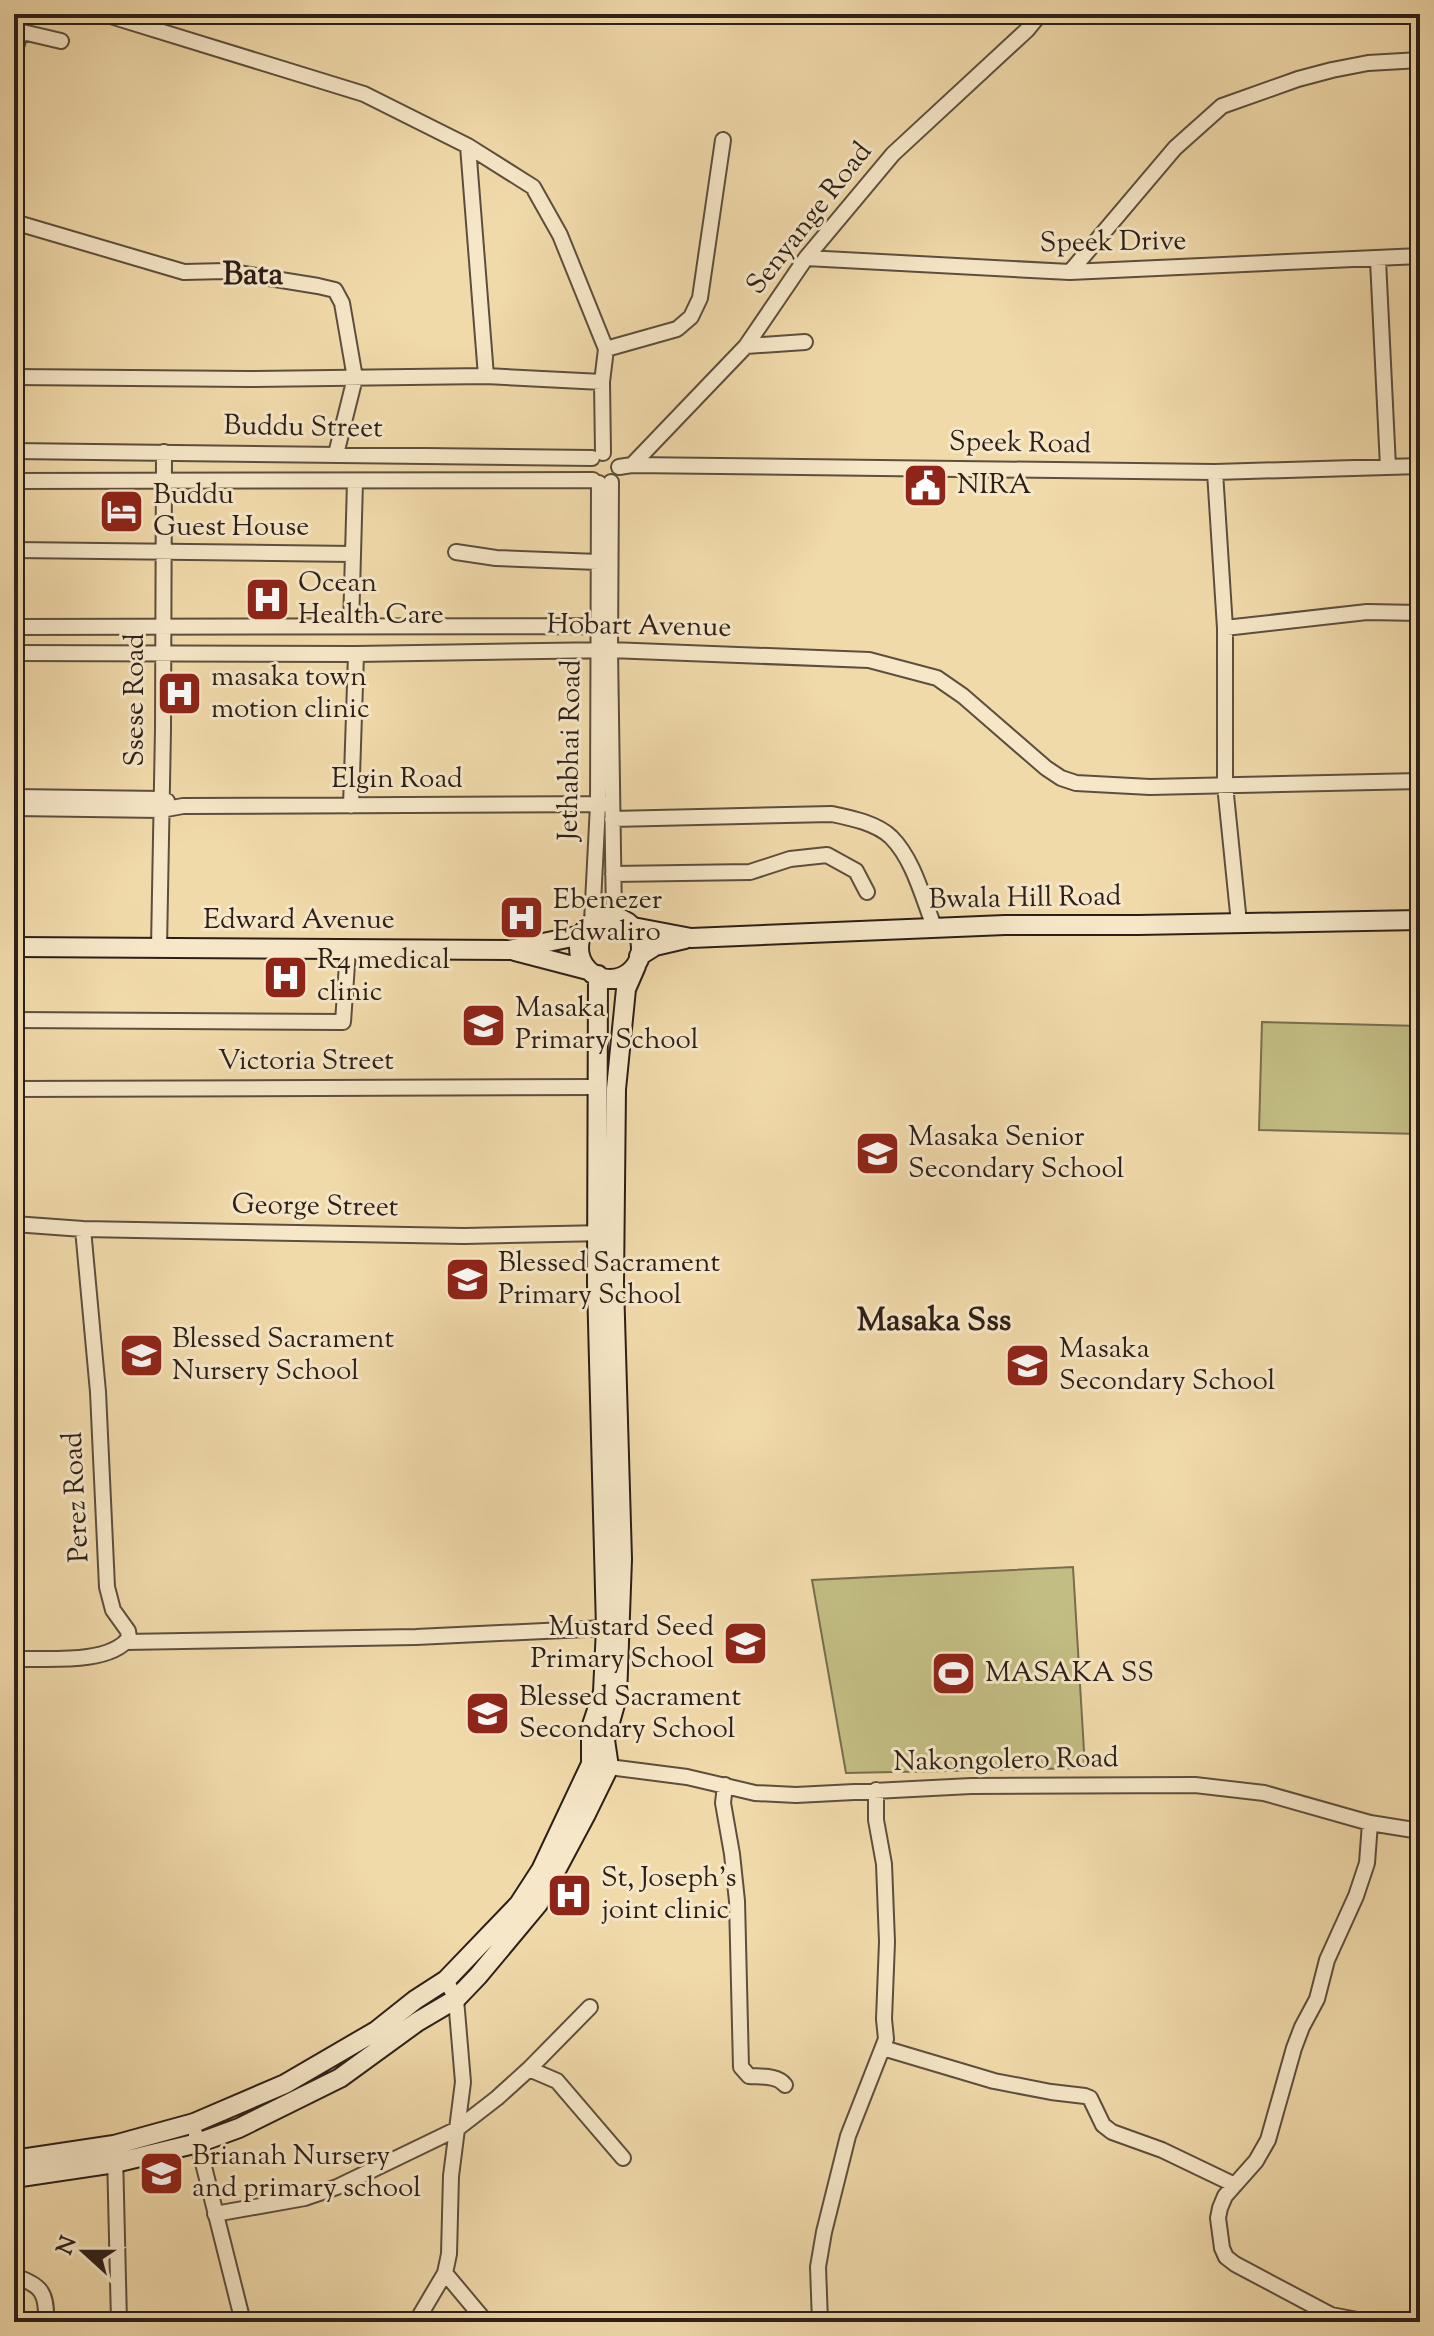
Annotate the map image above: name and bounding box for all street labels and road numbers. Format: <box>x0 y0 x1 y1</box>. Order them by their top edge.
street label: Senyange Road <box>738 134 883 304</box>
street label: Speek Drive <box>1039 222 1187 264</box>
street label: Buddu Street <box>223 407 383 449</box>
street label: Speek Road <box>948 423 1092 465</box>
street label: Hobart Avenue <box>546 605 732 649</box>
street label: Ssese Road <box>116 633 156 767</box>
street label: Jethabhai Road <box>549 659 593 843</box>
street label: Elgin Road <box>331 760 463 800</box>
street label: Bwala Hill Road <box>928 877 1122 921</box>
street label: Edward Avenue <box>203 901 395 941</box>
street label: Victoria Street <box>218 1042 394 1082</box>
street label: George Street <box>231 1186 399 1228</box>
street label: Perez Road <box>54 1431 100 1563</box>
street label: Nakongolero Road <box>893 1739 1119 1783</box>

